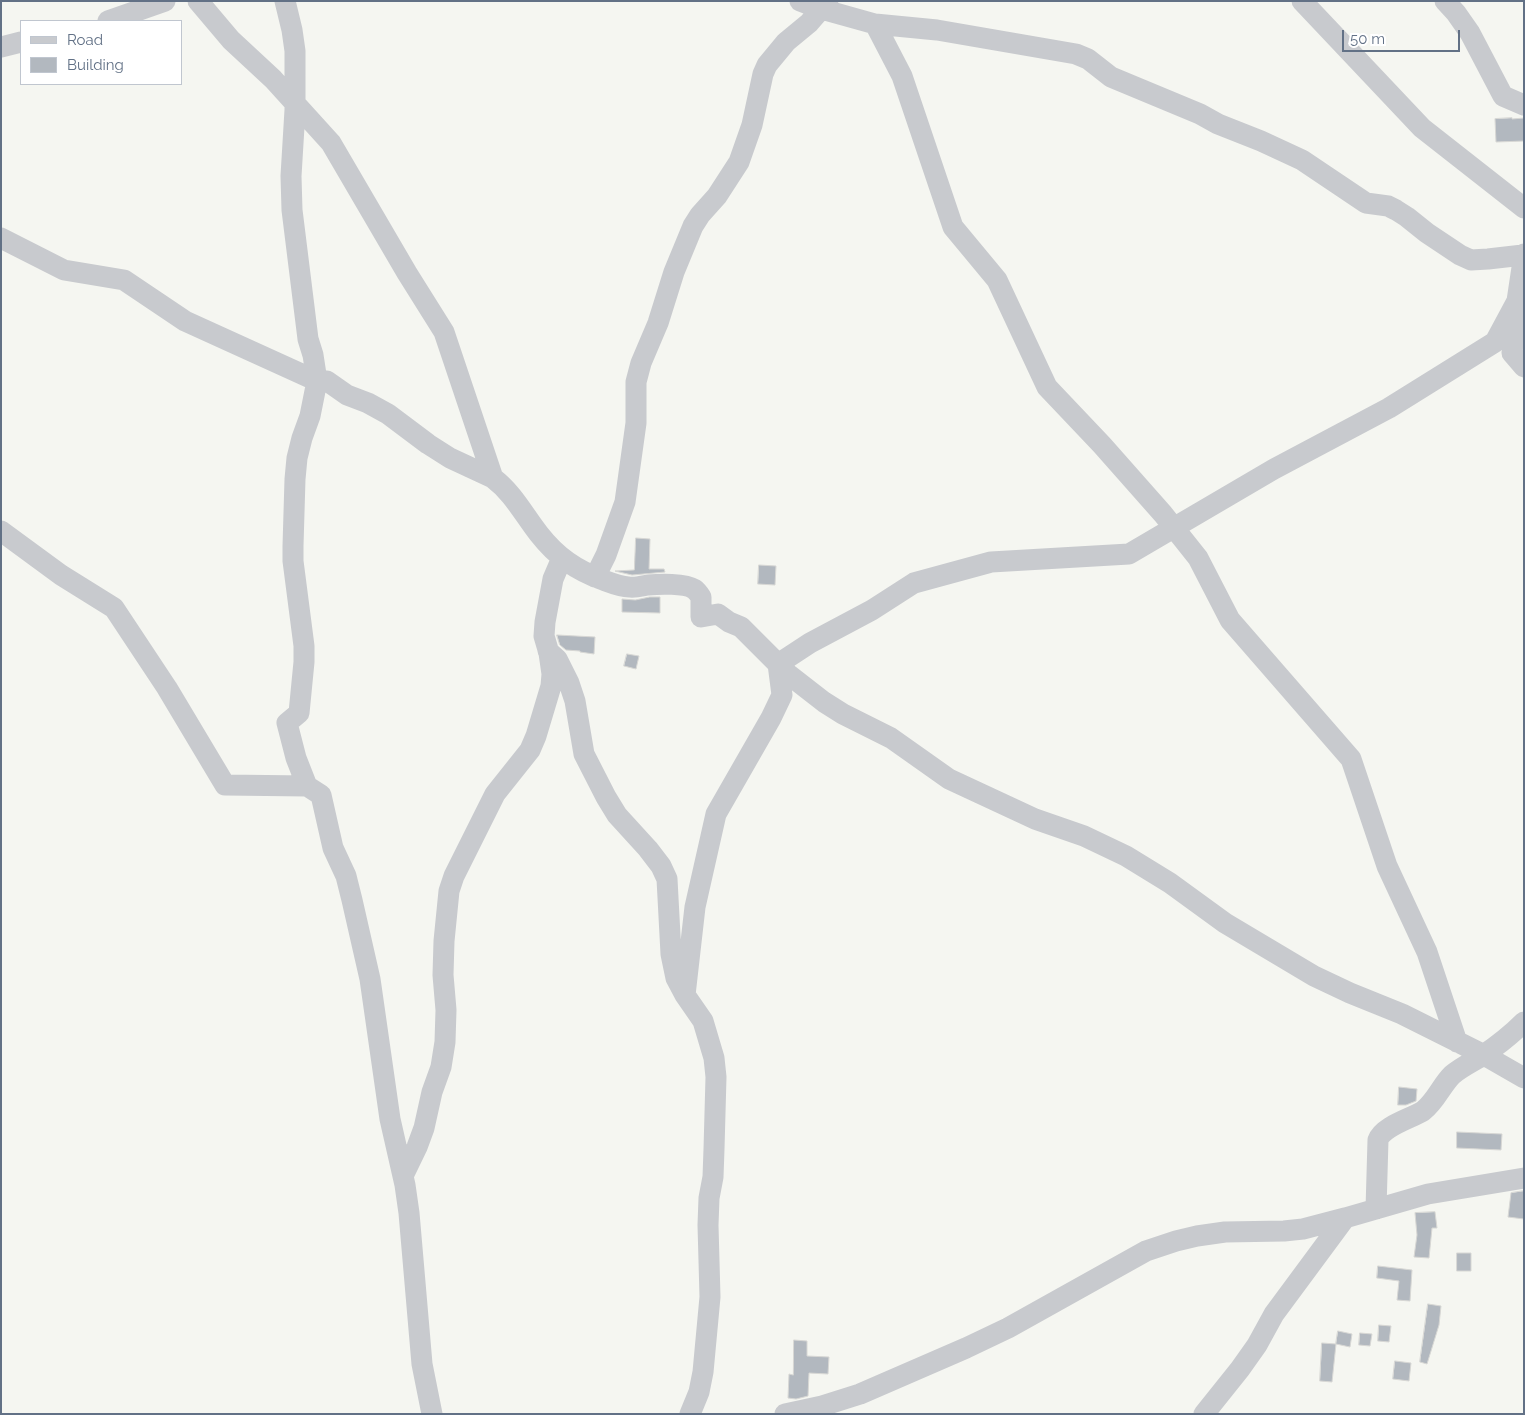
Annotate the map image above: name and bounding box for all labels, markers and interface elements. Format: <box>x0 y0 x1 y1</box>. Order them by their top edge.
legend <box>20 20 182 85</box>
scale bar <box>1345 20 1462 52</box>
text: 50 m <box>1350 30 1385 48</box>
text: Road <box>67 31 103 49</box>
text: Building <box>67 56 124 74</box>

